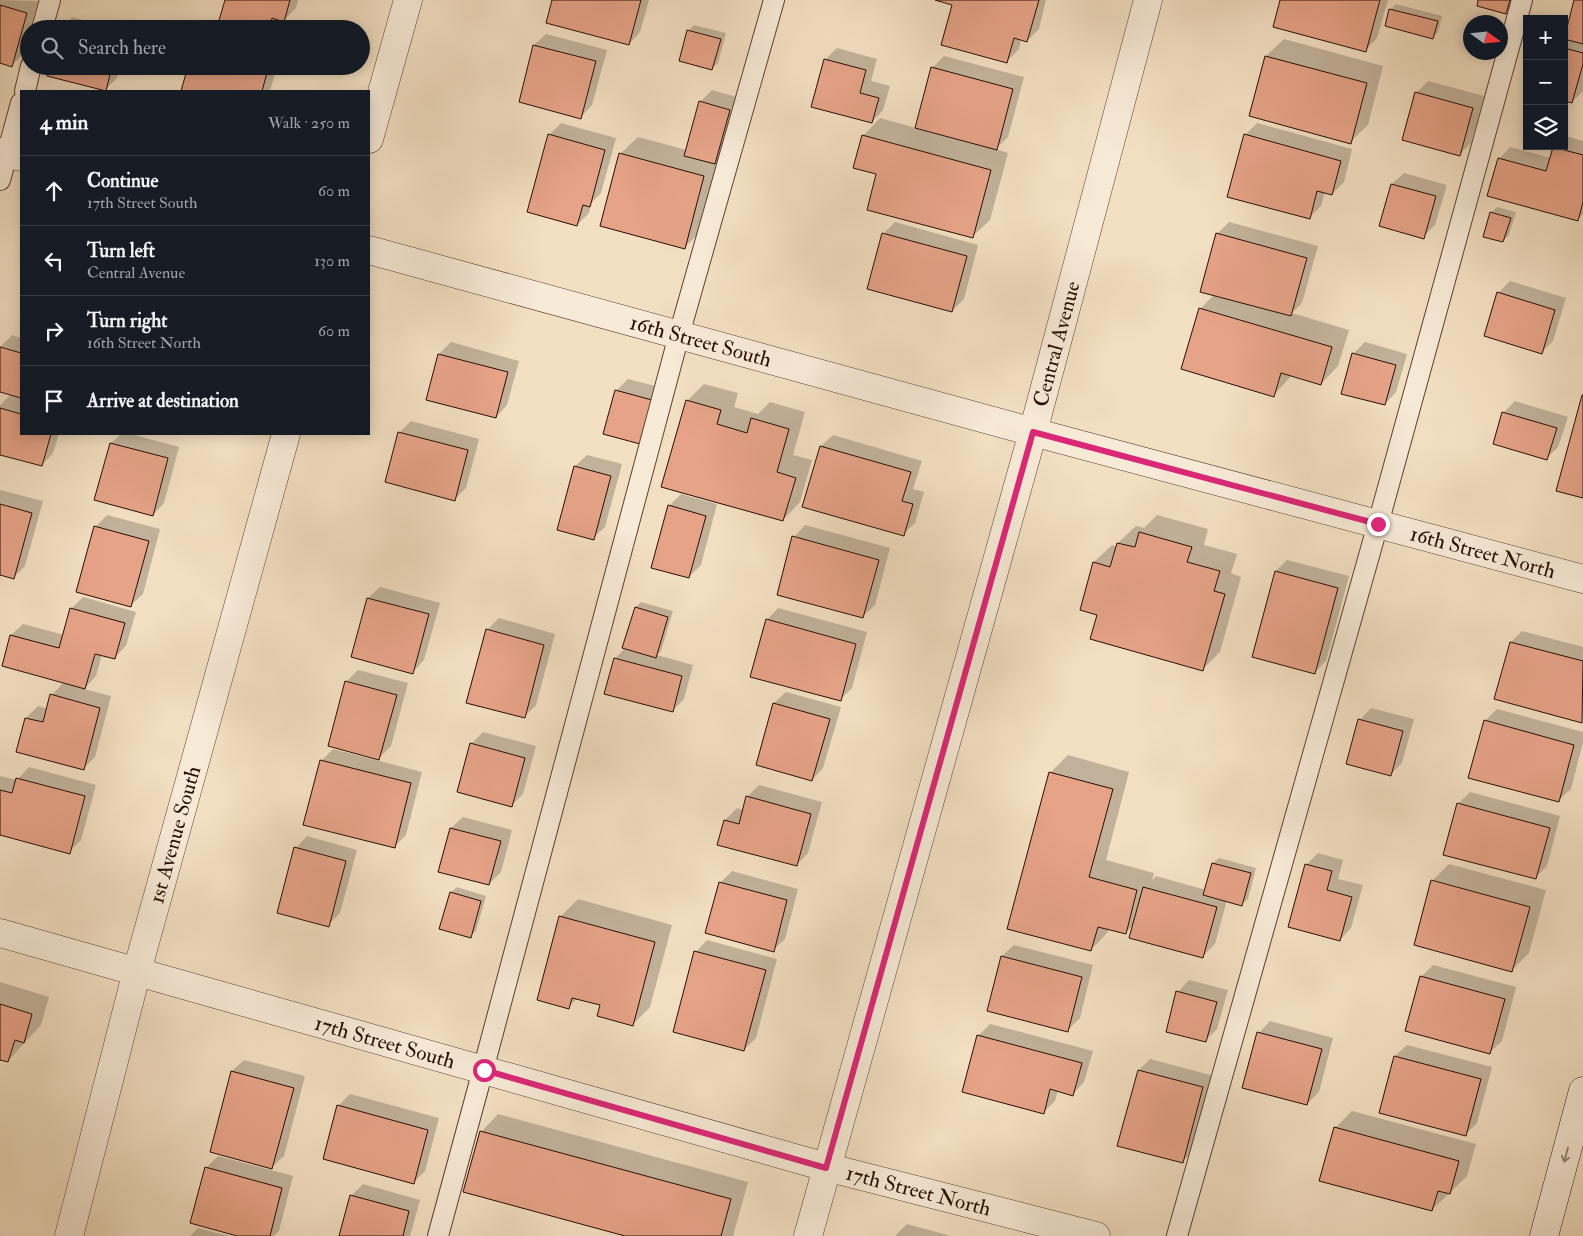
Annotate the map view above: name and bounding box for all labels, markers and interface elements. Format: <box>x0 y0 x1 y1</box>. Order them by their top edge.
north arrow <box>1463 15 1508 60</box>
map controls <box>1523 15 1568 150</box>
button: + <box>1523 15 1568 60</box>
search box <box>20 20 370 75</box>
icon: search <box>38 34 66 62</box>
text: Search here <box>78 36 166 60</box>
button: − <box>1523 60 1568 105</box>
button: layers <box>1523 105 1568 150</box>
text: 4 min <box>40 109 88 136</box>
text: Walk · 250 m <box>268 113 350 133</box>
text: Continue <box>87 169 158 193</box>
icon: ahead <box>40 177 68 205</box>
text: 60 m <box>318 181 350 201</box>
text: 17th Street South <box>87 193 197 213</box>
text: Turn left <box>87 239 155 263</box>
icon: left <box>40 247 68 275</box>
text: 130 m <box>314 251 350 271</box>
text: Central Avenue <box>87 263 185 283</box>
street label: Central Avenue <box>1027 278 1087 410</box>
text: Turn right <box>87 309 167 333</box>
street label: 16th Street South <box>627 309 774 374</box>
icon: right <box>40 317 68 345</box>
text: 60 m <box>318 321 350 341</box>
text: 16th Street North <box>87 333 201 353</box>
icon: arrive <box>40 387 68 415</box>
text: Arrive at destination <box>87 389 239 413</box>
route end <box>1367 513 1390 536</box>
street label: 16th Street North <box>1407 520 1558 585</box>
street label: 1st Avenue South <box>143 763 207 907</box>
street label: 17th Street South <box>311 1010 458 1075</box>
route start <box>473 1059 496 1082</box>
one-way arrow <box>1560 1147 1570 1163</box>
street label: 17th Street North <box>843 1160 994 1223</box>

